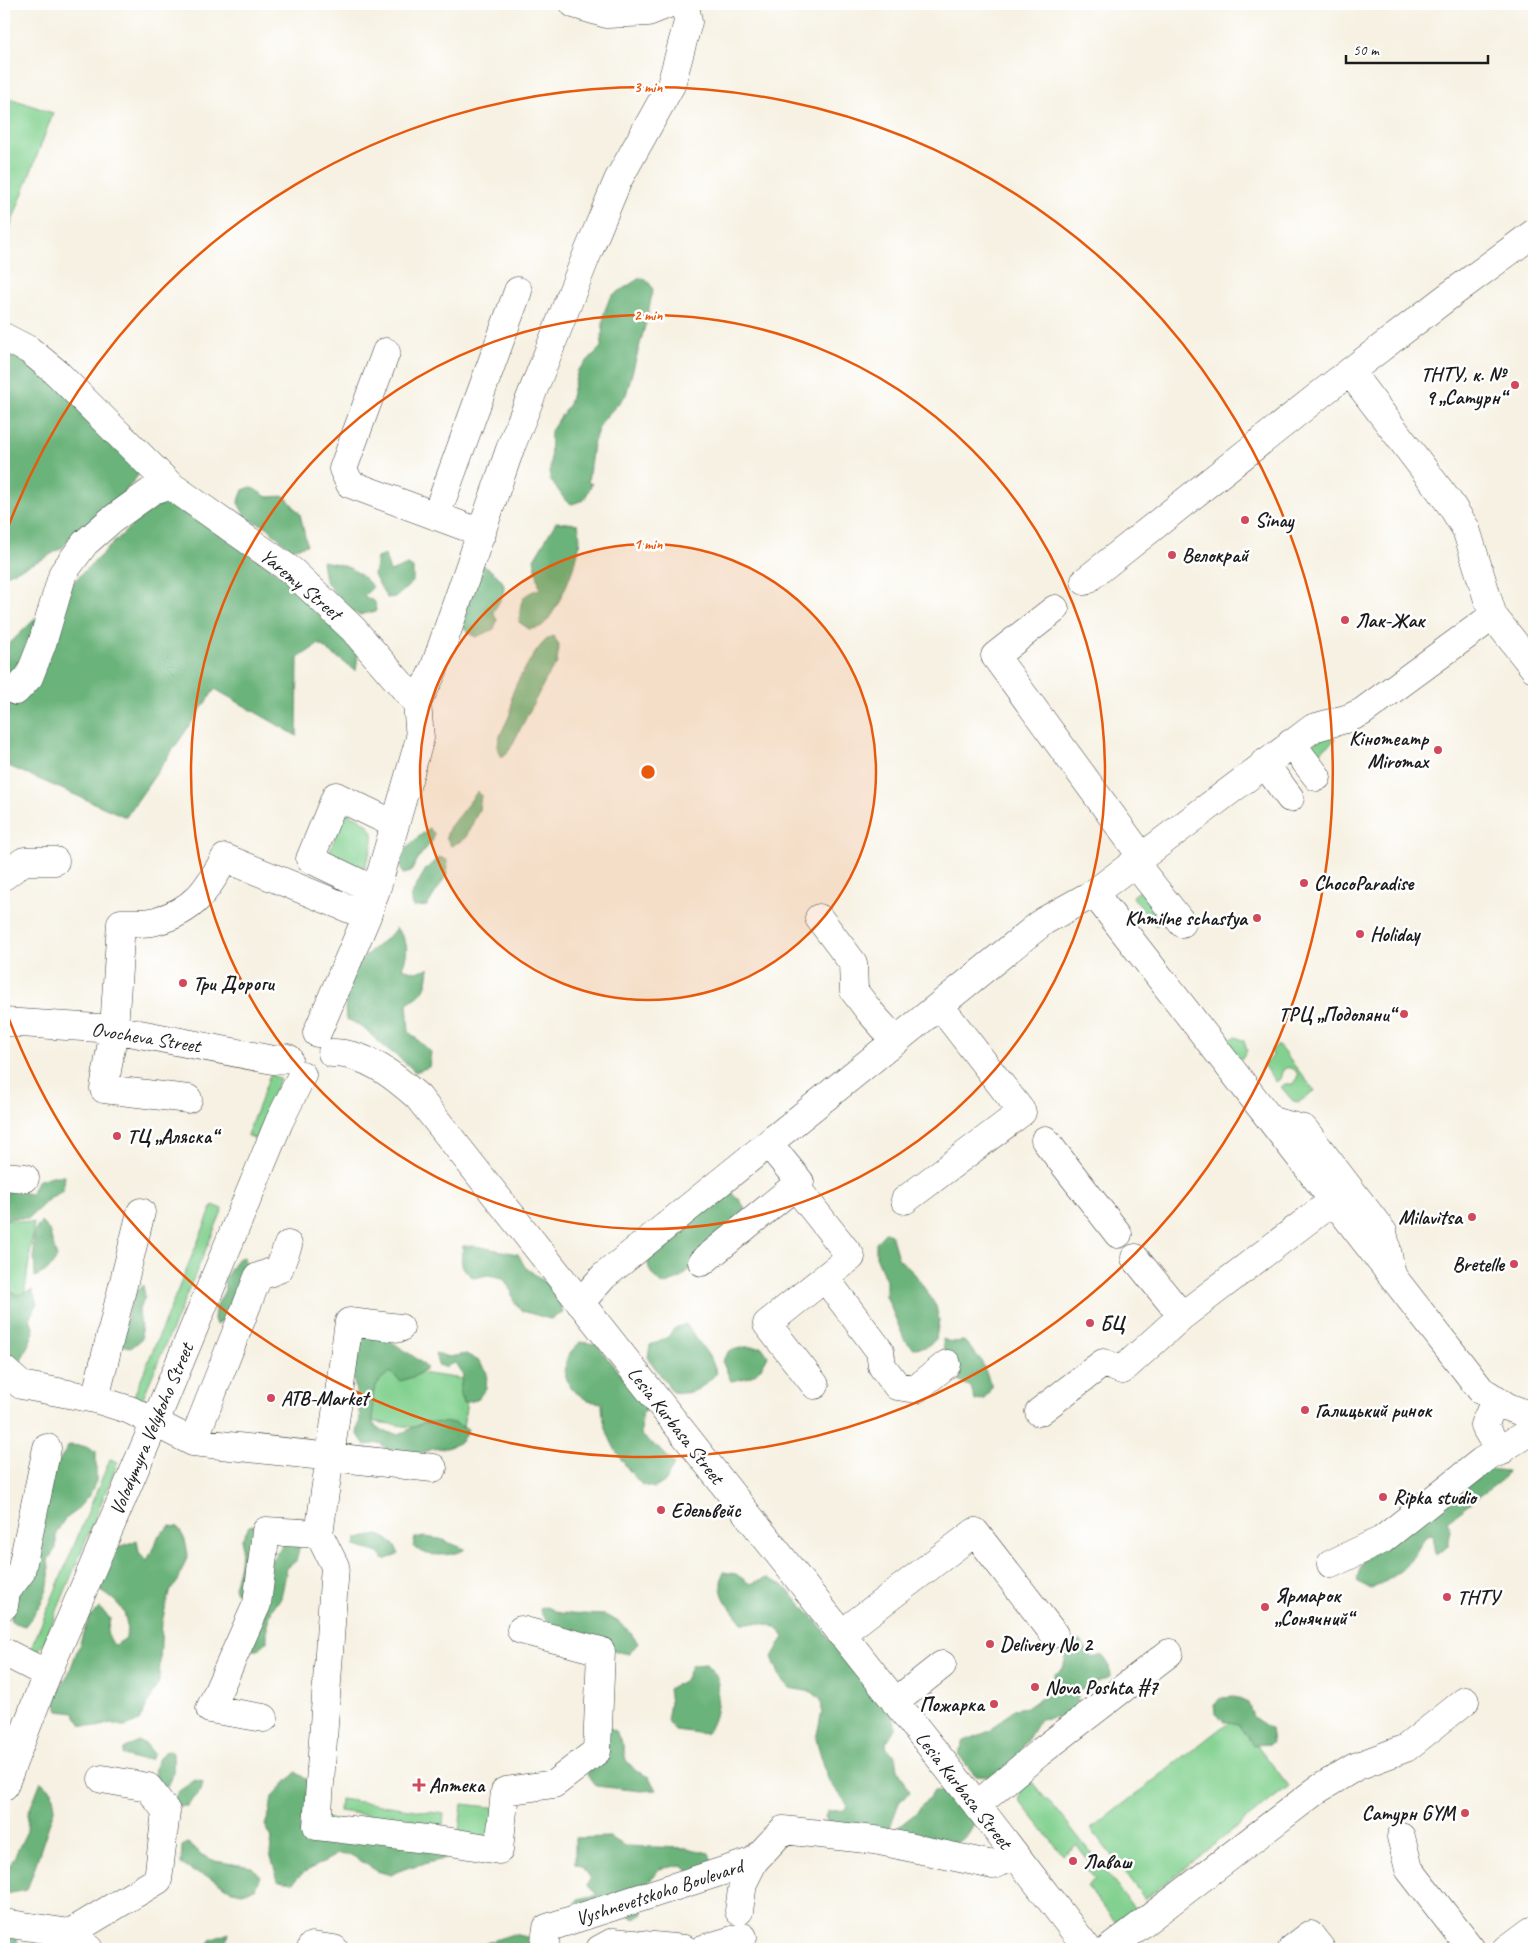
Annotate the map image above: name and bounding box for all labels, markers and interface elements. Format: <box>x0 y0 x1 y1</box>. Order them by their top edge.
scale bar <box>1346 32 1488 64</box>
text: 50 m <box>1353 41 1380 60</box>
text: 3 min <box>634 78 663 97</box>
text: 2 min <box>634 306 663 325</box>
place label: ТНТУ, к. № 9 „Сатурн“ <box>1421 362 1510 411</box>
marker: ТНТУ, к. № 9 „Сатурн“ <box>1509 379 1521 391</box>
place label: Sinay <box>1255 508 1296 534</box>
marker: Sinay <box>1239 514 1251 526</box>
text: 1 min <box>634 535 663 554</box>
street label: Yaremy Street <box>255 543 349 628</box>
place label: Велокрай <box>1182 543 1250 568</box>
marker: Велокрай <box>1166 549 1178 561</box>
place label: Лак-Жак <box>1355 608 1426 633</box>
marker: Лак-Жак <box>1339 614 1351 626</box>
place label: Кінотеатр Miromax <box>1349 726 1430 774</box>
marker: Кінотеатр Miromax <box>1432 744 1444 756</box>
centre of rings <box>639 763 657 781</box>
place label: ChocoParadise <box>1314 871 1415 896</box>
marker: ChocoParadise <box>1298 877 1310 889</box>
place label: Khmilne schastya <box>1125 906 1249 931</box>
marker: Khmilne schastya <box>1251 912 1263 924</box>
place label: Holiday <box>1370 922 1422 947</box>
marker: Holiday <box>1354 928 1366 940</box>
place label: Три Дороги <box>193 971 275 996</box>
marker: Три Дороги <box>177 977 189 989</box>
place label: ТРЦ „Подоляни“ <box>1278 1002 1399 1027</box>
marker: ТРЦ „Подоляни“ <box>1398 1008 1410 1020</box>
street label: Ovocheva Street <box>90 1017 204 1059</box>
place label: ТЦ „Аляска“ <box>127 1124 221 1149</box>
marker: ТЦ „Аляска“ <box>111 1130 123 1142</box>
place label: Milavitsa <box>1398 1205 1464 1230</box>
marker: Milavitsa <box>1466 1211 1478 1223</box>
place label: Bretelle <box>1453 1252 1505 1277</box>
marker: Bretelle <box>1508 1258 1520 1270</box>
place label: БЦ <box>1100 1311 1127 1336</box>
marker: БЦ <box>1084 1317 1096 1329</box>
street label: Volodymyra Velykoho Street <box>104 1337 200 1519</box>
street label: Lesia Kurbasa Street <box>622 1362 731 1491</box>
place label: ATB-Market <box>281 1386 371 1411</box>
marker: ATB-Market <box>265 1392 277 1404</box>
place label: Галицький ринок <box>1315 1398 1433 1423</box>
marker: Галицький ринок <box>1299 1404 1311 1416</box>
place label: Ripka studio <box>1393 1485 1478 1510</box>
marker: Ripka studio <box>1377 1491 1389 1503</box>
place label: Едельвейс <box>671 1498 742 1523</box>
marker: Едельвейс <box>655 1504 667 1516</box>
place label: Ярмарок „Сонячний“ <box>1275 1583 1357 1631</box>
place label: ТНТУ <box>1457 1585 1502 1610</box>
marker: ТНТУ <box>1441 1591 1453 1603</box>
marker: Ярмарок „Сонячний“ <box>1259 1601 1271 1613</box>
place label: Delivery No 2 <box>1000 1632 1094 1657</box>
marker: Delivery No 2 <box>984 1638 996 1650</box>
place label: Nova Poshta #7 <box>1045 1675 1159 1700</box>
marker: Nova Poshta #7 <box>1029 1681 1041 1693</box>
place label: Пожарка <box>919 1692 986 1717</box>
marker: Пожарка <box>988 1698 1000 1710</box>
street label: Lesia Kurbasa Street <box>910 1727 1019 1856</box>
place label: Аптека <box>429 1773 486 1798</box>
marker: Аптека <box>413 1779 425 1791</box>
place label: Сатурн GYM <box>1362 1801 1456 1827</box>
marker: Сатурн GYM <box>1459 1807 1471 1819</box>
place label: Лаваш <box>1083 1849 1133 1874</box>
street label: Vyshnevetskoho Boulevard <box>572 1853 749 1931</box>
marker: Лаваш <box>1067 1855 1079 1867</box>

